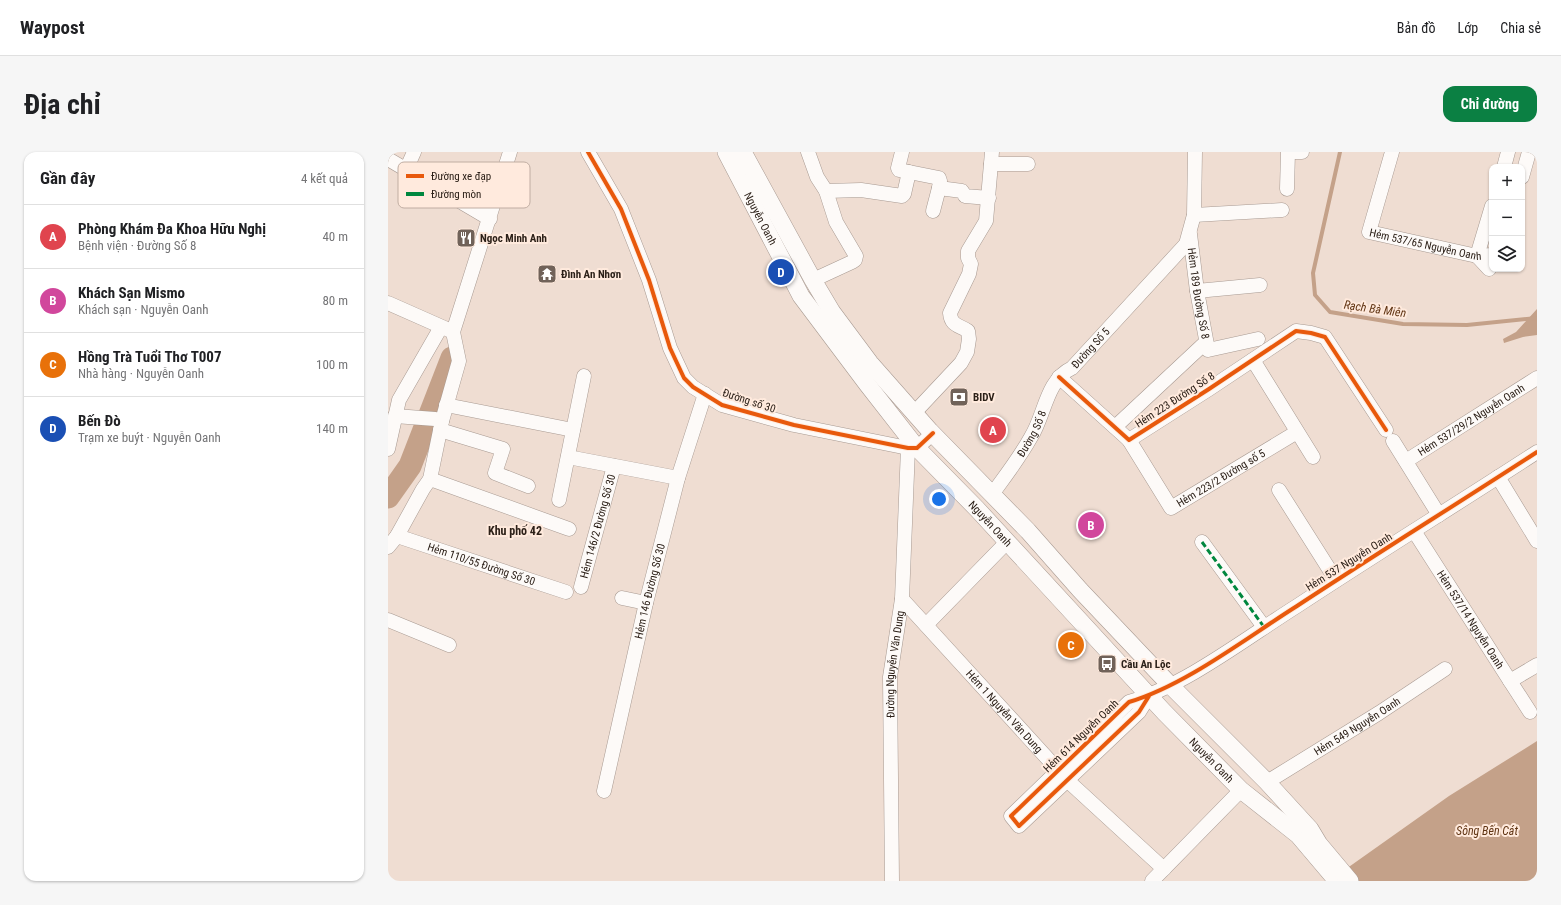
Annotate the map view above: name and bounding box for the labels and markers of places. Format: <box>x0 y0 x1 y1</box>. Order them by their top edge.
restaurant icon: Ngọc Minh Anh <box>455 227 477 249</box>
place label: Ngọc Minh Anh <box>480 232 547 245</box>
pin: D <box>768 257 794 287</box>
temple icon: Đình An Nhơn <box>536 263 558 285</box>
place label: Đình An Nhơn <box>561 268 621 281</box>
bank icon: BIDV <box>948 386 970 408</box>
place label: BIDV <box>973 391 995 404</box>
pin: A <box>980 415 1006 445</box>
pin: B <box>1078 510 1104 540</box>
pin: C <box>1058 630 1084 660</box>
bus stop icon: Cầu An Lộc <box>1096 653 1118 675</box>
place label: Cầu An Lộc <box>1121 658 1170 671</box>

